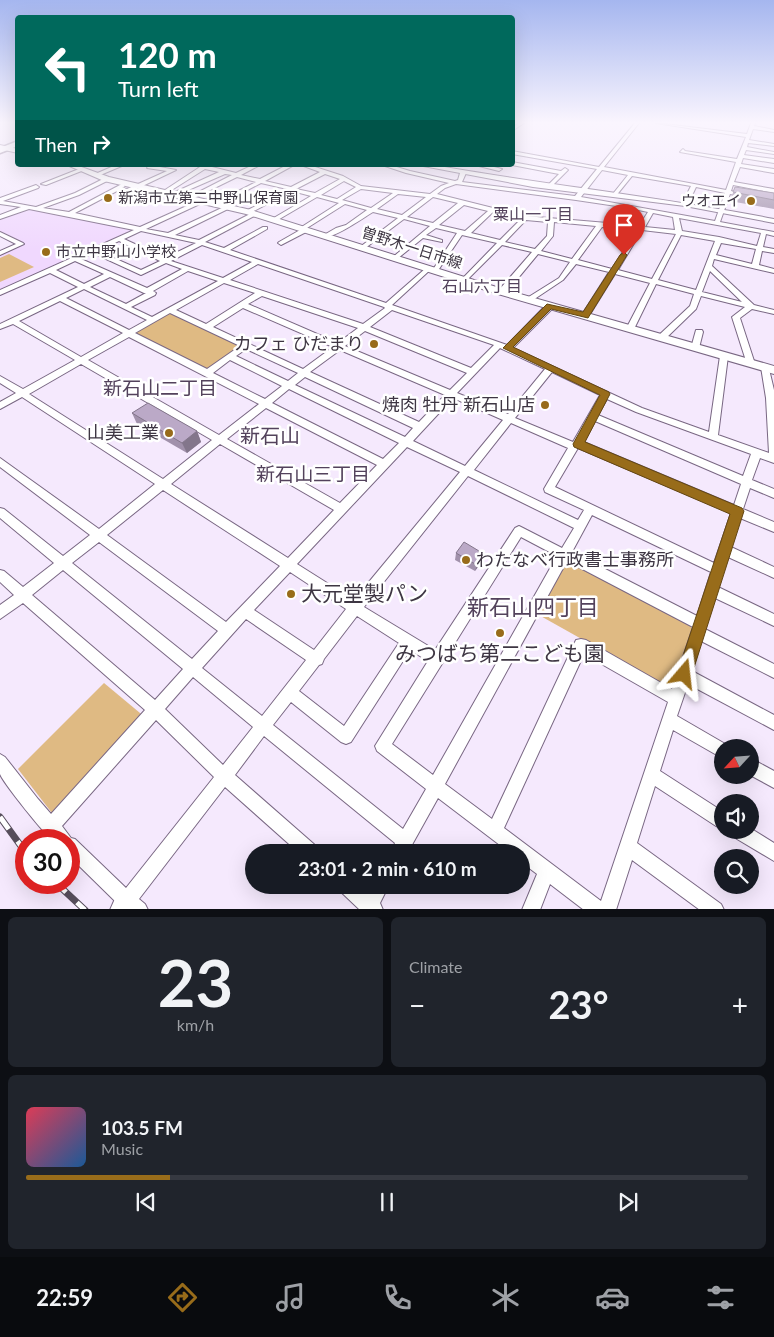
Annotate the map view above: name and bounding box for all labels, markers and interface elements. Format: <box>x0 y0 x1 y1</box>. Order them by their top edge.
text: 120 m <box>118 33 217 75</box>
icon: left <box>35 35 100 100</box>
text: Turn left <box>118 75 199 102</box>
icon: right <box>87 130 115 158</box>
text: Then <box>35 133 77 156</box>
place label: 新潟市立第二中野山保育園 <box>118 188 298 206</box>
place label: ウオエイ <box>681 191 741 209</box>
marker: 新潟市立第二中野山保育園 <box>102 192 114 204</box>
marker: ウオエイ <box>745 195 757 207</box>
district label: 粟山一丁目 <box>493 204 573 223</box>
pin <box>603 204 645 255</box>
icon: arrive <box>610 211 638 239</box>
street label: 曽野木一日市線 <box>360 222 465 272</box>
place label: 市立中野山小学校 <box>56 242 176 260</box>
marker: 市立中野山小学校 <box>40 246 52 258</box>
district label: 石山六丁目 <box>442 276 522 295</box>
place label: カフェ ひだまり <box>234 332 364 354</box>
marker: カフェ ひだまり <box>368 338 380 350</box>
district label: 新石山二丁目 <box>103 376 217 399</box>
place label: 焼肉 牡丹 新石山店 <box>382 393 535 415</box>
marker: 焼肉 牡丹 新石山店 <box>539 399 551 411</box>
place label: 山美工業 <box>87 421 159 443</box>
district label: 新石山 <box>240 423 300 447</box>
marker: 山美工業 <box>163 427 175 439</box>
district label: 新石山三丁目 <box>256 462 370 485</box>
place label: わたなべ行政書士事務所 <box>476 548 674 570</box>
marker: わたなべ行政書士事務所 <box>460 554 472 566</box>
place label: 大元堂製パン <box>301 580 428 605</box>
marker: 大元堂製パン <box>285 588 297 600</box>
district label: 新石山四丁目 <box>467 593 599 620</box>
marker: みつばち第二こども園 <box>494 627 506 639</box>
place label: みつばち第二こども園 <box>395 640 605 665</box>
position arrow <box>657 647 709 699</box>
north arrow <box>714 739 759 784</box>
map controls <box>714 739 759 894</box>
button: sound <box>714 794 759 839</box>
speed limit sign: 30 <box>15 829 80 894</box>
button: search <box>714 849 759 894</box>
text: 23:01 · 2 min · 610 m <box>298 857 477 880</box>
text: 23 <box>158 943 233 1021</box>
text: Climate <box>409 957 462 976</box>
text: 23° <box>549 981 608 1027</box>
text: − <box>409 988 425 1022</box>
text: + <box>732 988 748 1022</box>
text: km/h <box>177 1015 214 1034</box>
text: 103.5 FM <box>101 1116 183 1139</box>
text: Music <box>101 1139 143 1158</box>
icon: previous <box>132 1188 160 1216</box>
icon: pause <box>373 1188 401 1216</box>
icon: next <box>614 1188 642 1216</box>
icon: directions <box>165 1280 200 1315</box>
icon: music <box>273 1280 308 1315</box>
icon: phone <box>380 1280 415 1315</box>
icon: climate <box>488 1280 523 1315</box>
icon: car <box>595 1280 630 1315</box>
icon: filters <box>703 1280 738 1315</box>
text: 22:59 <box>36 1284 93 1311</box>

